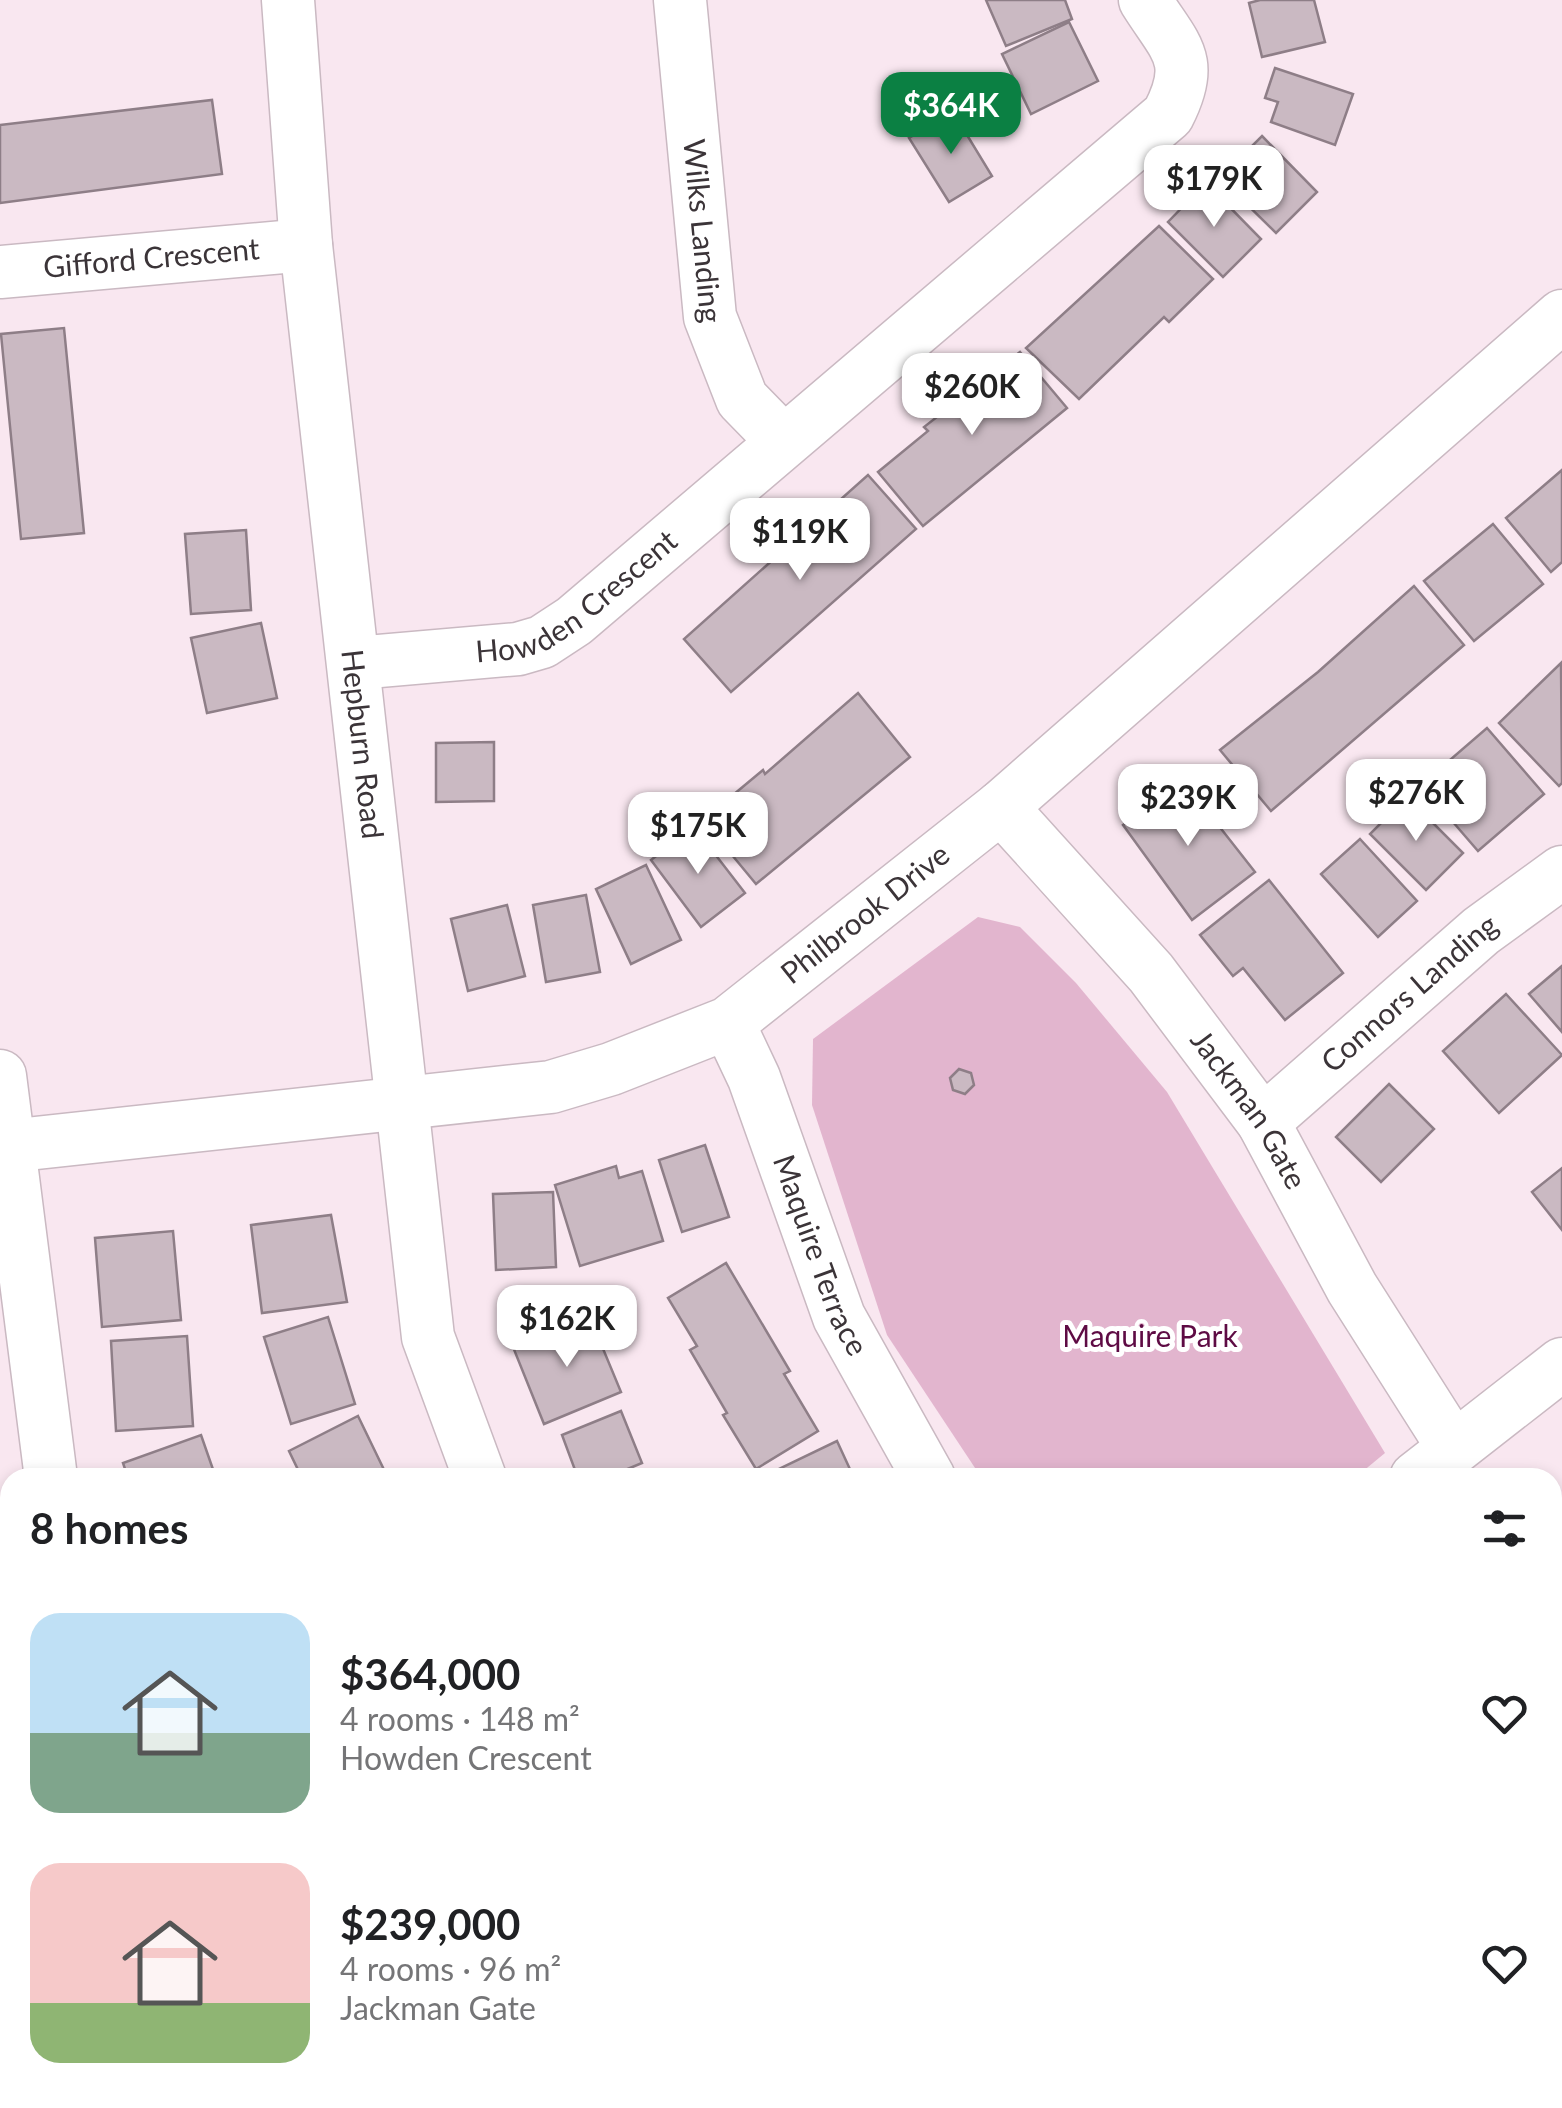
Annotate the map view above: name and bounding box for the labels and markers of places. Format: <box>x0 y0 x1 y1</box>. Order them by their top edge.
pin: $364K <box>881 72 1021 157</box>
pin: $179K <box>1144 145 1284 230</box>
pin: $260K <box>902 353 1042 438</box>
pin: $119K <box>730 498 870 583</box>
pin: $276K <box>1346 759 1486 844</box>
pin: $239K <box>1118 764 1258 849</box>
pin: $175K <box>628 792 768 877</box>
pin: $162K <box>497 1285 637 1370</box>

